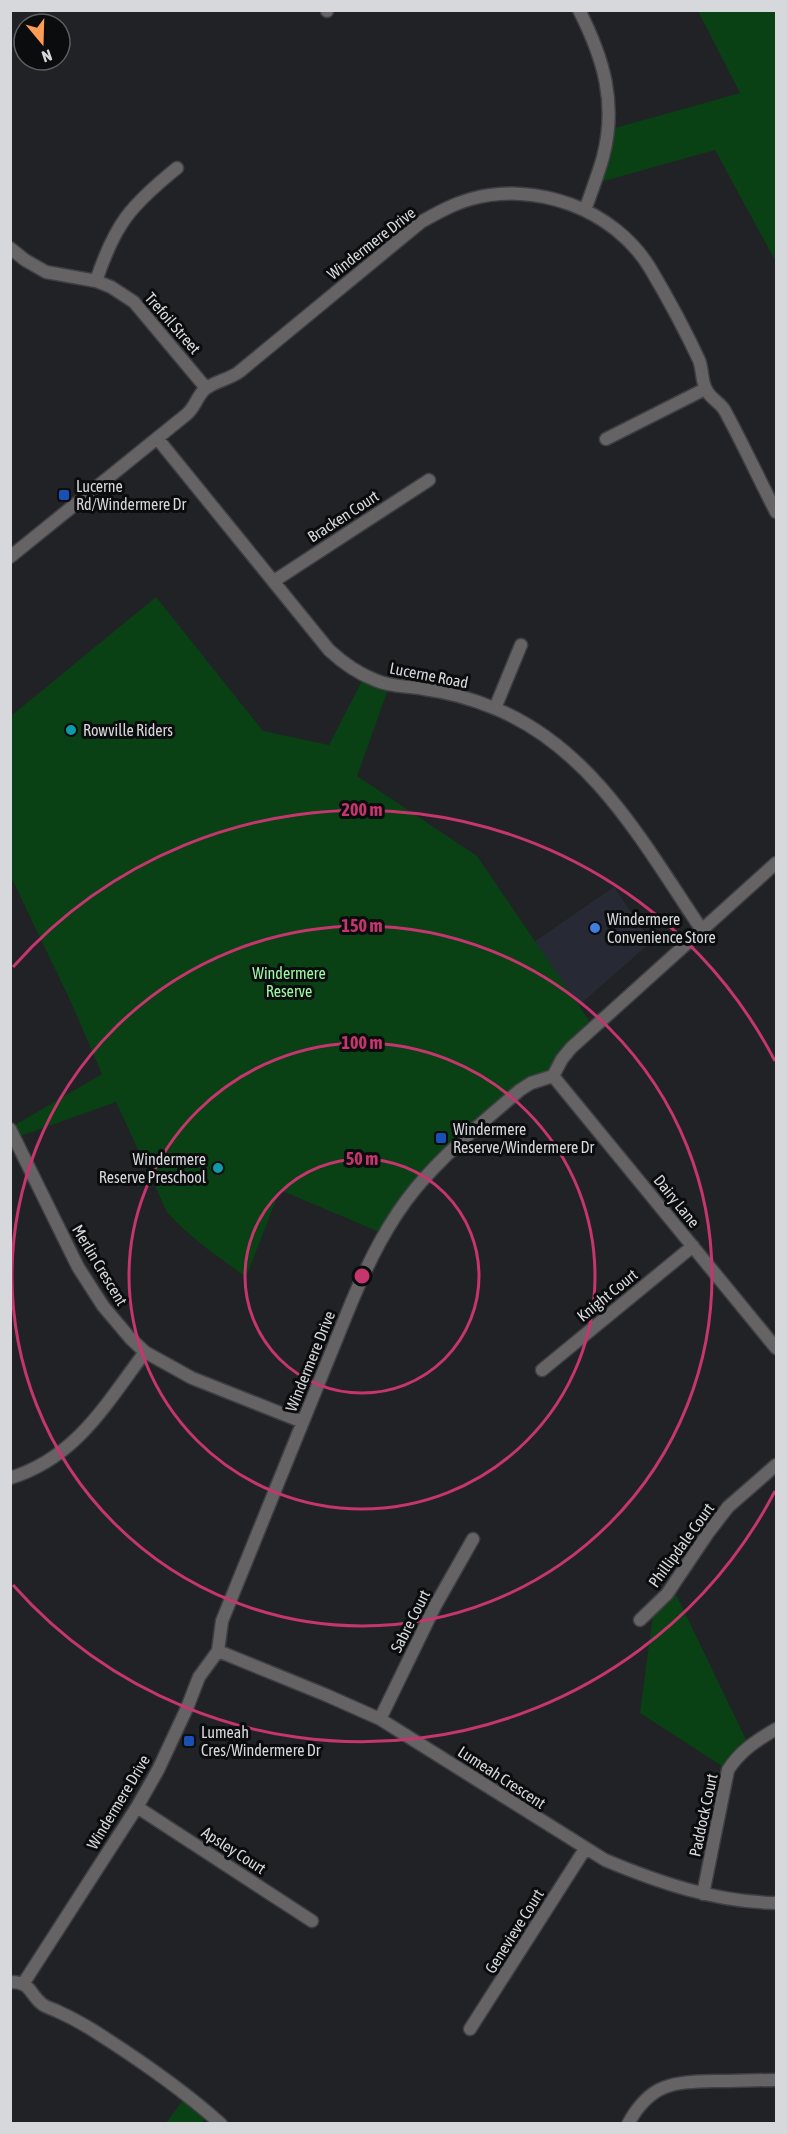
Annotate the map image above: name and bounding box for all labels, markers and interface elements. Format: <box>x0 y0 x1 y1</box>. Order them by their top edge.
north arrow <box>12 12 72 72</box>
text: N <box>39 46 54 66</box>
street label: Windermere Drive <box>323 203 419 283</box>
street label: Trefoil Street <box>142 289 205 358</box>
place label: Lucerne Rd/Windermere Dr <box>76 477 187 513</box>
street label: Bracken Court <box>304 486 382 546</box>
marker: Lucerne Rd/Windermere Dr <box>57 488 71 502</box>
street label: Lucerne Road <box>388 659 470 691</box>
place label: Rowville Riders <box>83 721 173 739</box>
marker: Rowville Riders <box>64 723 78 737</box>
text: 200 m <box>342 799 382 820</box>
place label: Windermere Convenience Store <box>607 910 716 946</box>
text: 150 m <box>342 915 382 936</box>
marker: Windermere Convenience Store <box>588 921 602 935</box>
park label: Windermere Reserve <box>252 964 326 1000</box>
text: 100 m <box>342 1032 382 1053</box>
place label: Windermere Reserve/Windermere Dr <box>453 1120 595 1156</box>
marker: Windermere Reserve/Windermere Dr <box>434 1131 448 1145</box>
text: 50 m <box>346 1148 378 1169</box>
place label: Windermere Reserve Preschool <box>99 1150 207 1186</box>
marker: Windermere Reserve Preschool <box>211 1161 225 1175</box>
street label: Dairy Lane <box>650 1171 704 1231</box>
street label: Merlin Crescent <box>69 1221 131 1309</box>
street label: Knight Court <box>573 1265 642 1326</box>
centre of rings <box>352 1266 372 1286</box>
street label: Windermere Drive <box>282 1308 338 1414</box>
street label: Phillipdale Court <box>645 1499 718 1591</box>
street label: Sabre Court <box>387 1586 434 1655</box>
place label: Lumeah Cres/Windermere Dr <box>201 1723 321 1759</box>
marker: Lumeah Cres/Windermere Dr <box>182 1734 196 1748</box>
street label: Lumeah Crescent <box>455 1742 549 1812</box>
street label: Windermere Drive <box>83 1752 153 1852</box>
street label: Paddock Court <box>685 1771 721 1858</box>
street label: Apsley Court <box>198 1823 270 1878</box>
street label: Genevieve Court <box>481 1885 547 1976</box>

